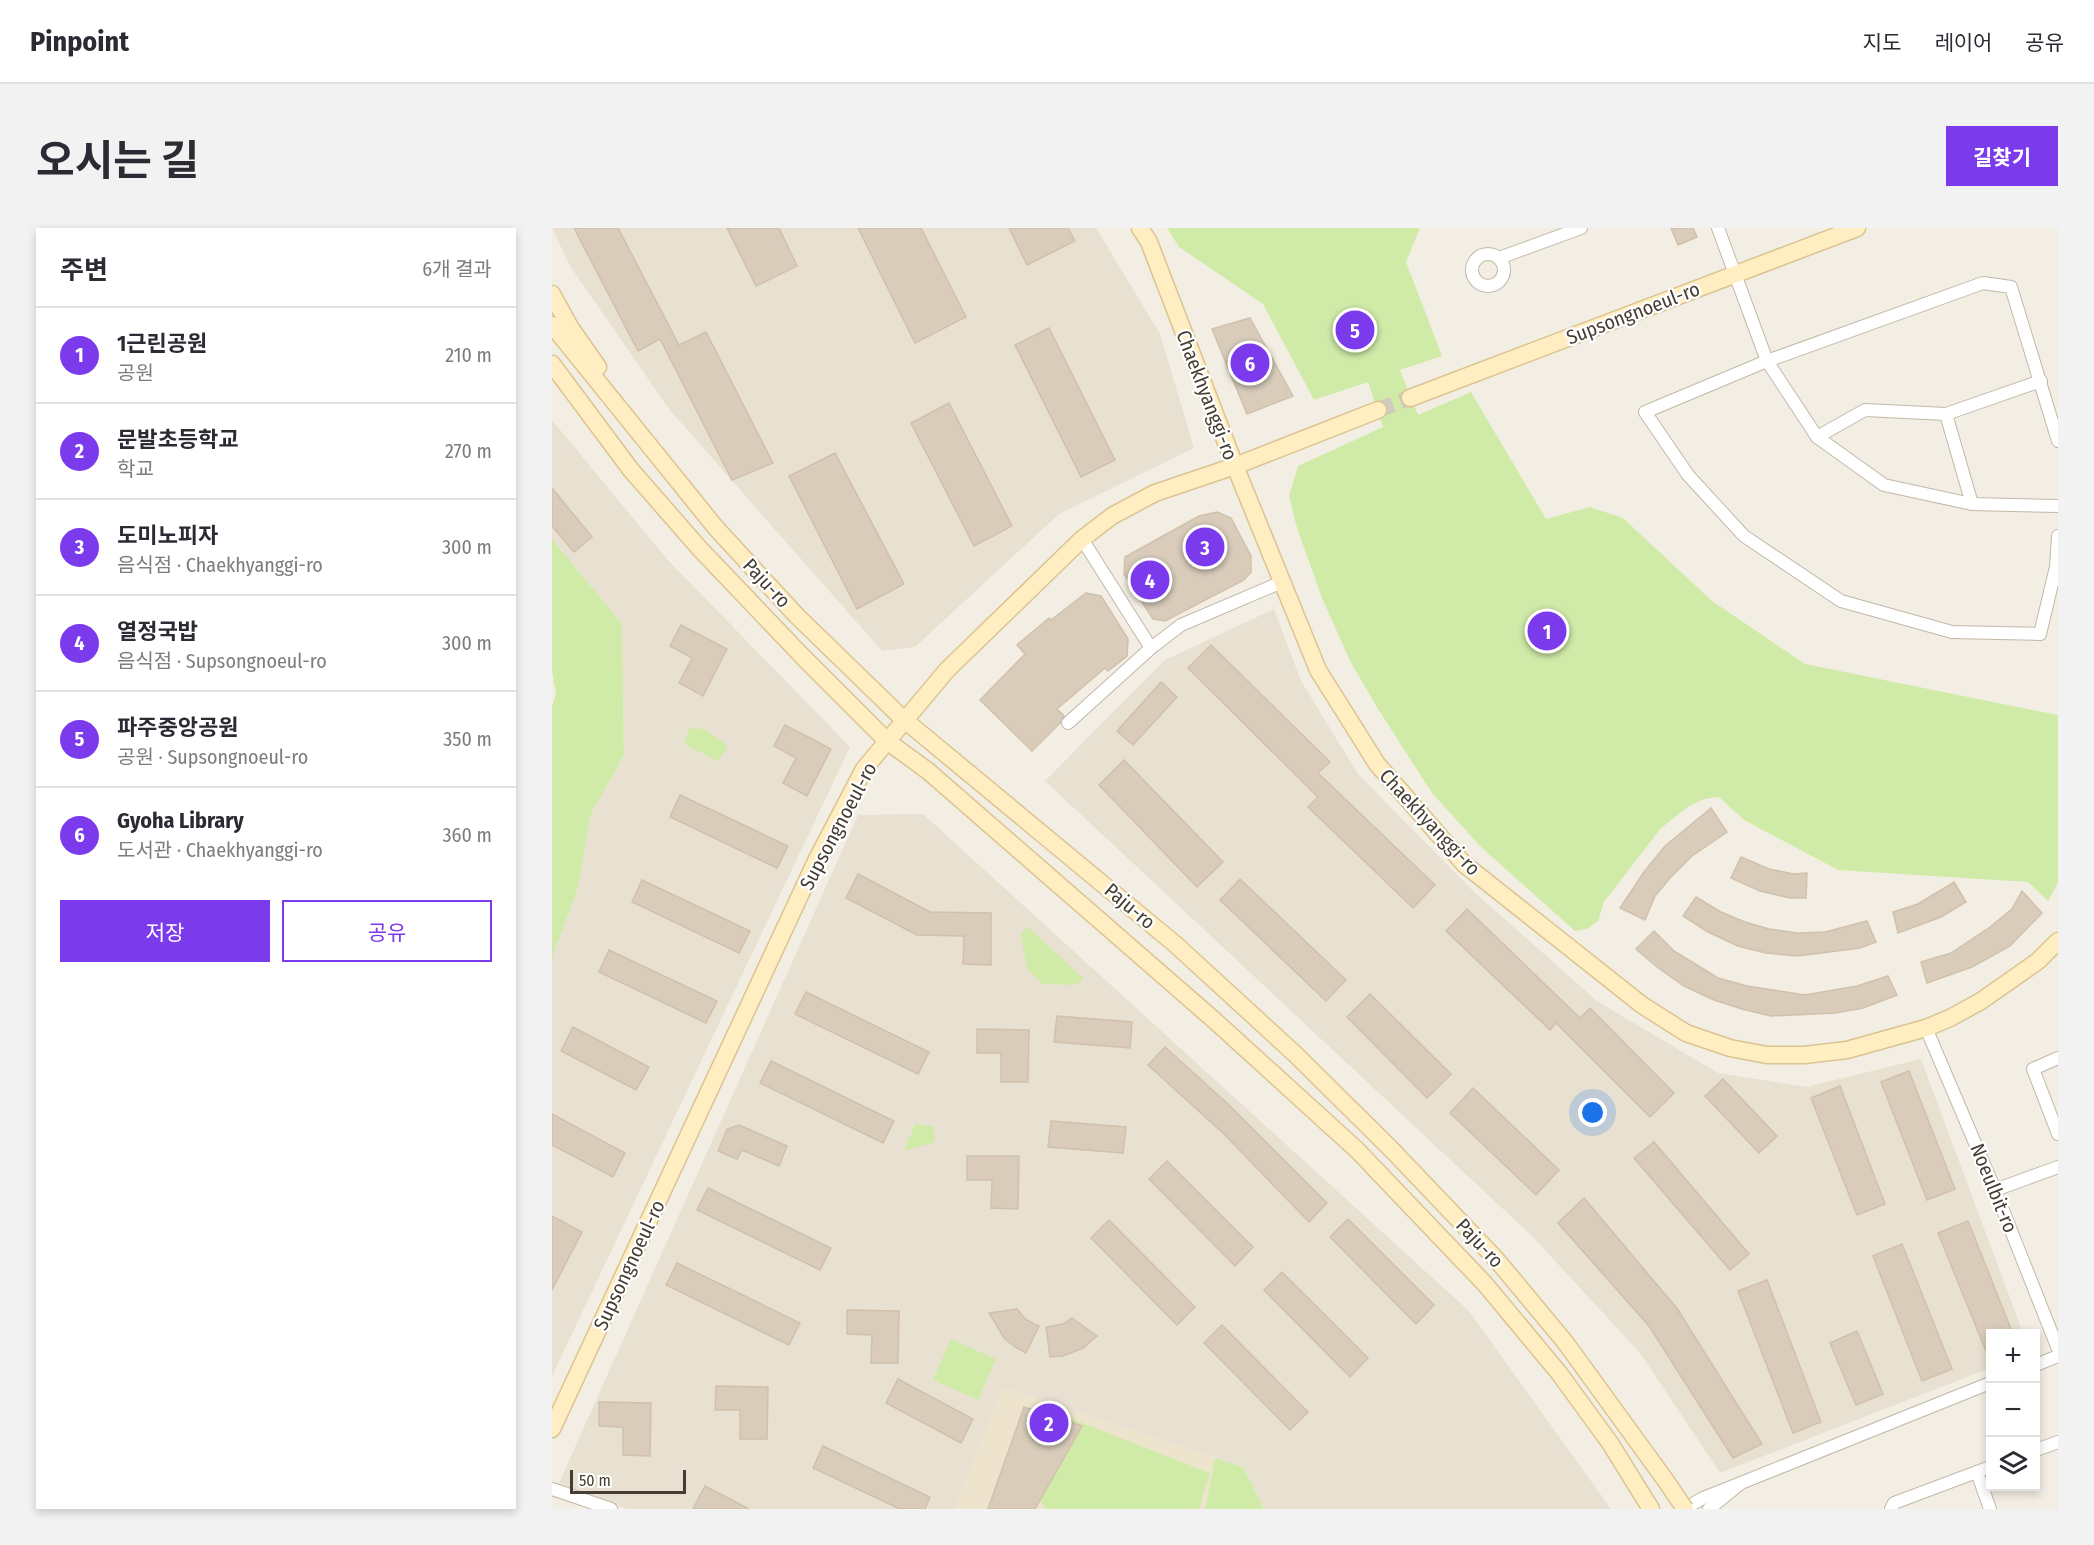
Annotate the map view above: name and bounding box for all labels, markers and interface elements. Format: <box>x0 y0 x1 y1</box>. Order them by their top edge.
text: Pinpoint <box>30 25 129 58</box>
text: 지도 <box>1863 30 1901 56</box>
text: 레이어 <box>1934 30 1992 56</box>
text: 공유 <box>2025 30 2064 56</box>
button: 길찾기 <box>1946 126 2058 186</box>
text: 오시는 길 <box>36 136 199 186</box>
text: 주변 <box>60 255 108 286</box>
text: 6개 결과 <box>422 257 492 281</box>
street label: Supsongnoeul-ro <box>1563 277 1703 349</box>
pin: 5 <box>1336 308 1374 352</box>
street label: Chaekhyanggi-ro <box>1171 327 1243 463</box>
text: 1근린공원 <box>117 330 207 357</box>
pin: 6 <box>1230 340 1270 386</box>
text: 1 <box>75 343 84 367</box>
text: 210 m <box>445 343 492 367</box>
text: 공원 <box>117 361 154 385</box>
text: 문발초등학교 <box>117 426 238 453</box>
text: 2 <box>75 439 84 463</box>
text: 270 m <box>445 439 492 463</box>
text: 학교 <box>117 457 154 481</box>
text: 도미노피자 <box>117 522 218 549</box>
pin: 3 <box>1186 524 1224 570</box>
text: 3 <box>75 535 84 559</box>
text: 300 m <box>442 535 492 559</box>
text: 음식점 · Chaekhyanggi-ro <box>117 553 323 577</box>
street label: Paju-ro <box>738 553 796 613</box>
pin: 4 <box>1130 558 1170 602</box>
pin: 1 <box>1528 608 1566 654</box>
text: 열정국밥 <box>117 618 198 645</box>
text: 4 <box>74 631 85 655</box>
text: 300 m <box>442 631 492 655</box>
text: 음식점 · Supsongnoeul-ro <box>117 649 327 673</box>
text: 파주중앙공원 <box>117 714 238 741</box>
text: 5 <box>75 727 84 751</box>
text: 350 m <box>443 727 492 751</box>
text: 공원 · Supsongnoeul-ro <box>117 745 308 769</box>
street label: Supsongnoeul-ro <box>794 758 882 894</box>
street label: Chaekhyanggi-ro <box>1374 764 1486 880</box>
text: Gyoha Library <box>117 807 244 834</box>
text: 6 <box>74 823 85 847</box>
text: 360 m <box>443 823 492 847</box>
text: 도서관 · Chaekhyanggi-ro <box>117 838 323 862</box>
street label: Paju-ro <box>1100 878 1160 934</box>
button: 저장 <box>60 900 270 962</box>
button: 공유 <box>282 900 492 962</box>
your location <box>1578 1098 1607 1127</box>
street label: Noeulbit-ro <box>1965 1140 2023 1236</box>
street label: Supsongnoeul-ro <box>588 1196 670 1334</box>
street label: Paju-ro <box>1451 1213 1509 1273</box>
map controls <box>1986 1329 2040 1491</box>
button: + <box>1986 1329 2040 1383</box>
button: − <box>1986 1383 2040 1437</box>
pin: 2 <box>1030 1400 1068 1446</box>
button: layers <box>1986 1437 2040 1491</box>
scale bar <box>570 1467 686 1494</box>
text: 50 m <box>579 1471 611 1490</box>

